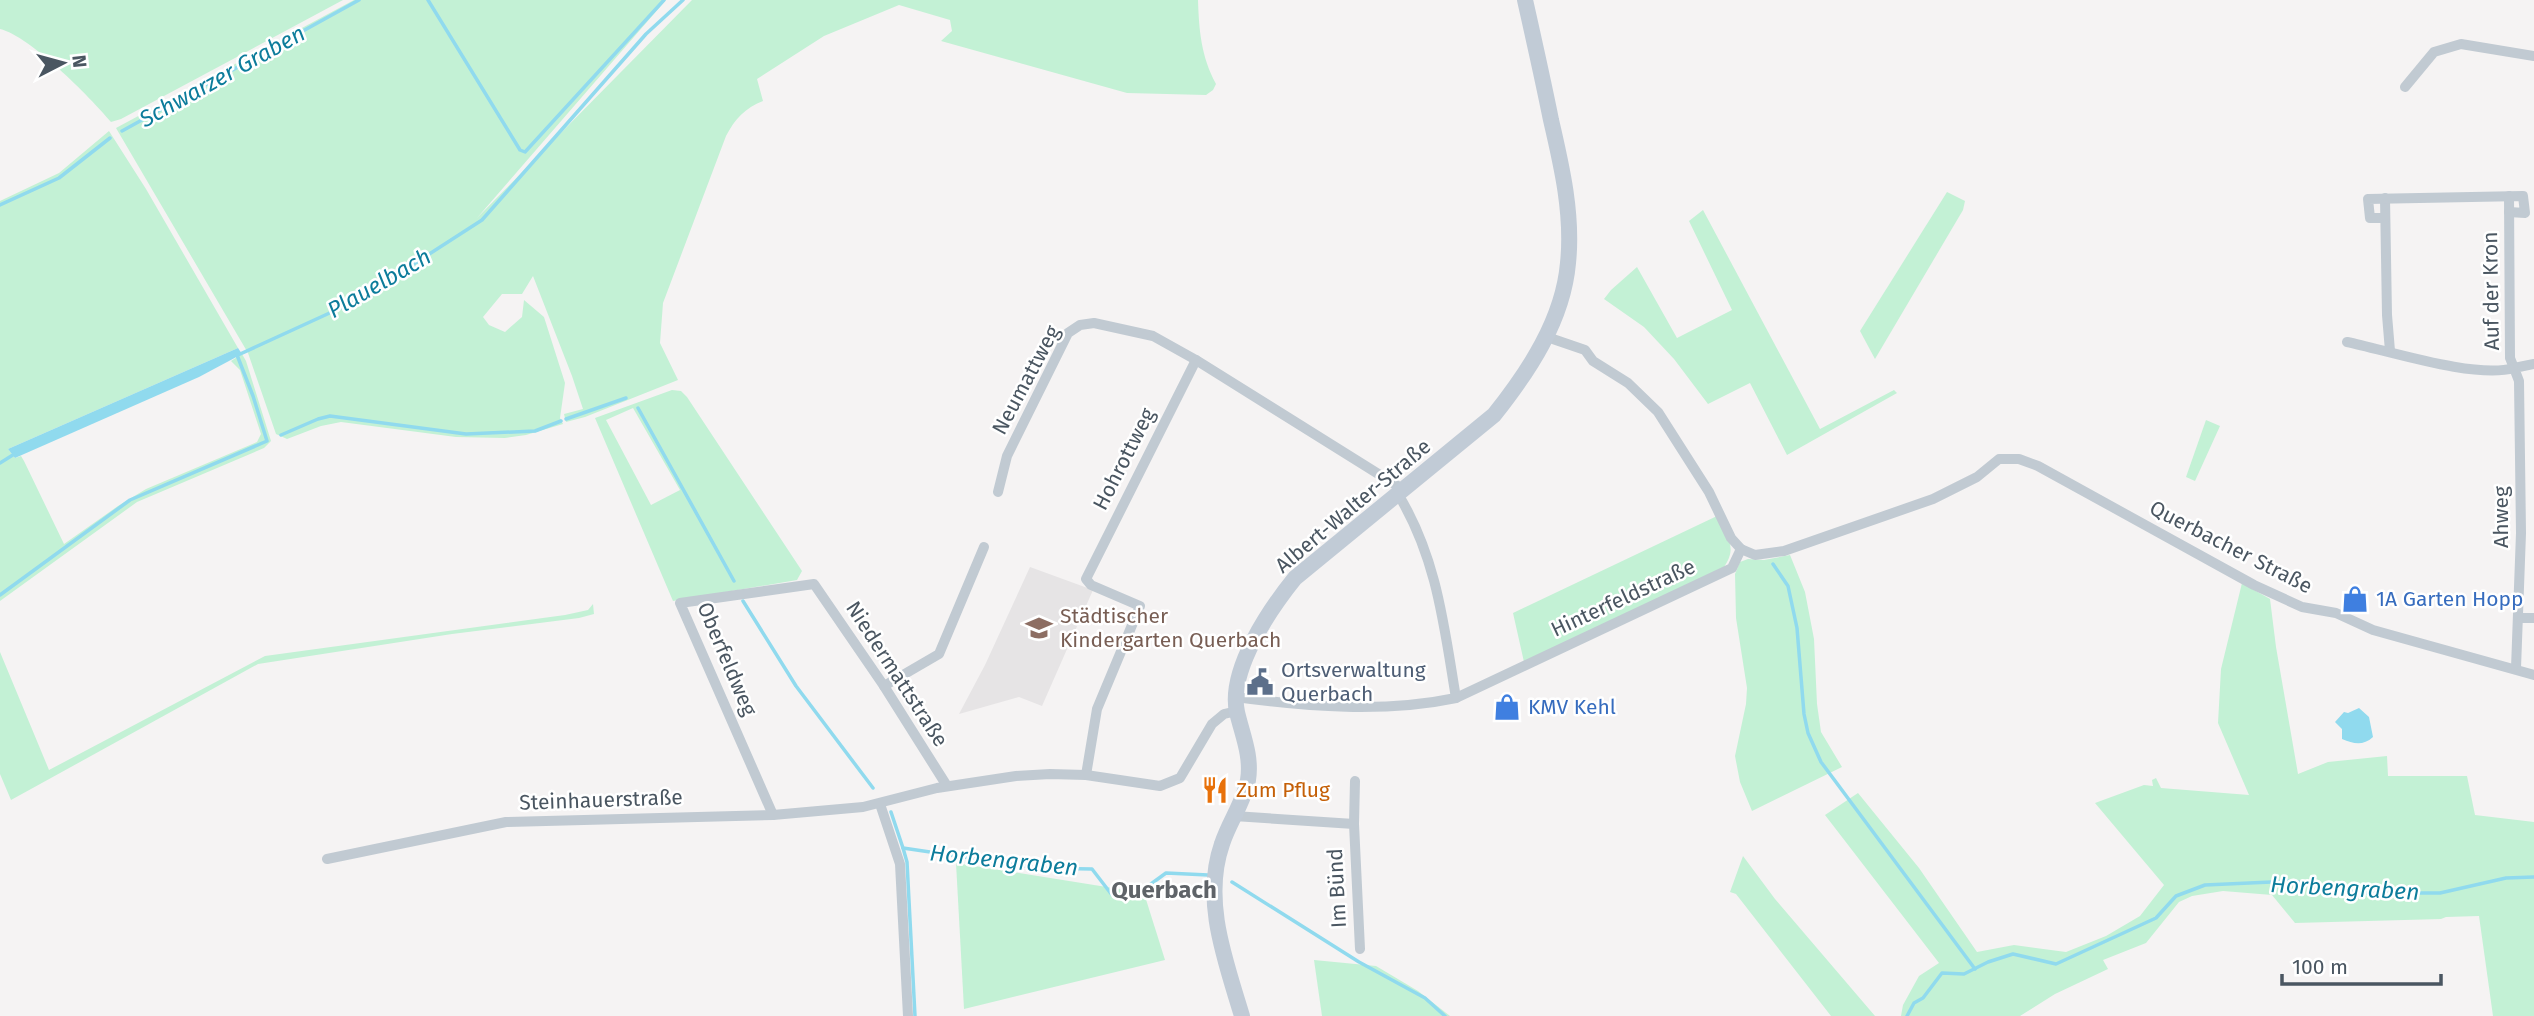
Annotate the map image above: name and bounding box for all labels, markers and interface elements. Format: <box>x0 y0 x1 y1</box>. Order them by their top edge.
water label: Schwarzer Graben <box>133 19 310 134</box>
north arrow <box>28 28 98 98</box>
text: N <box>67 54 92 69</box>
street label: Auf der Kron <box>2477 231 2505 351</box>
water label: Plauelbach <box>322 242 436 324</box>
street label: Neumattweg <box>986 321 1066 439</box>
street label: Hohrottweg <box>1087 404 1161 514</box>
street label: Albert-Walter-Straße <box>1270 433 1436 579</box>
street label: Ahweg <box>2488 486 2514 548</box>
street label: Querbacher Straße <box>2145 495 2317 599</box>
street label: Hinterfeldstraße <box>1547 553 1699 643</box>
shop icon: 1A Garten Hopp <box>2340 584 2370 614</box>
place label: 1A Garten Hopp <box>2376 586 2524 612</box>
street label: Niedermattstraße <box>840 596 954 752</box>
street label: Oberfeldweg <box>691 598 763 720</box>
place label: Städtischer Kindergarten Querbach <box>1060 603 1281 653</box>
school or university icon: Städtischer Kindergarten Querbach <box>1024 613 1054 643</box>
place label: Ortsverwaltung Querbach <box>1281 657 1426 707</box>
public building icon: Ortsverwaltung Querbach <box>1245 667 1275 697</box>
shop icon: KMV Kehl <box>1492 692 1522 722</box>
place label: KMV Kehl <box>1528 694 1616 720</box>
restaurant icon: Zum Pflug <box>1200 775 1230 805</box>
place label: Zum Pflug <box>1236 777 1330 803</box>
street label: Steinhauerstraße <box>519 784 683 816</box>
water label: Horbengraben <box>928 838 1080 882</box>
street label: Im Bünd <box>1322 848 1352 928</box>
water label: Horbengraben <box>2270 870 2420 906</box>
district label: Querbach <box>1111 876 1217 904</box>
scale bar <box>2282 942 2441 986</box>
text: 100 m <box>2292 954 2348 980</box>

